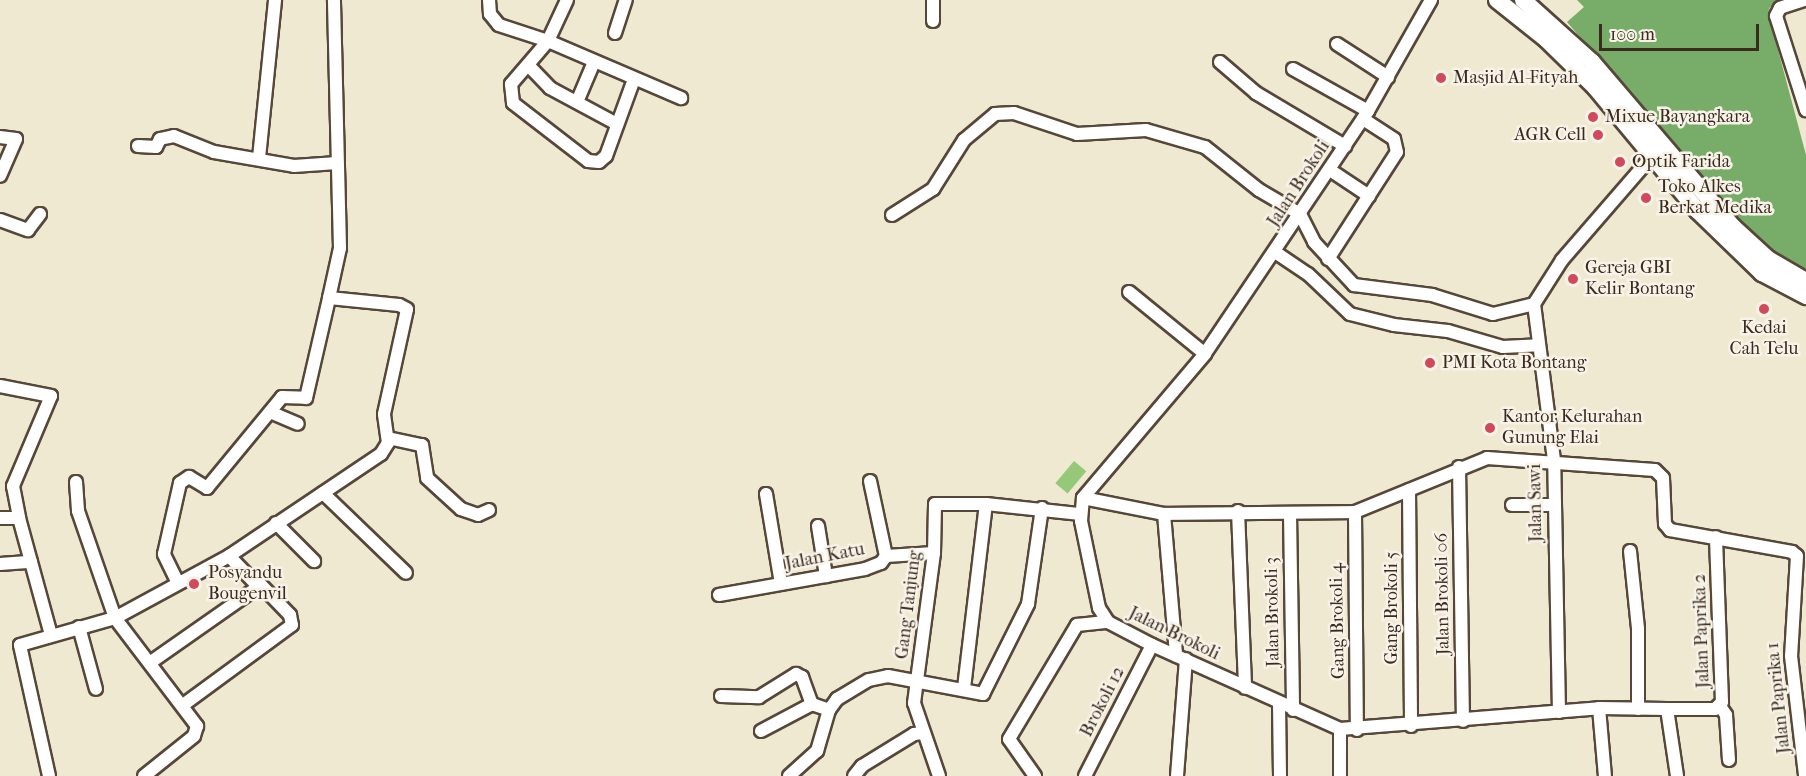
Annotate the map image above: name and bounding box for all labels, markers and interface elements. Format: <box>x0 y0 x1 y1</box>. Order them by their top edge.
scale bar <box>1602 12 1762 50</box>
text: 100 m <box>1610 24 1655 45</box>
place label: Masjid Al-Fityah <box>1453 67 1578 89</box>
marker: Masjid Al-Fityah <box>1434 71 1448 85</box>
place label: Mixue Bayangkara <box>1605 106 1750 128</box>
marker: Mixue Bayangkara <box>1586 110 1600 124</box>
place label: AGR Cell <box>1514 124 1586 146</box>
marker: AGR Cell <box>1591 128 1605 142</box>
street label: Jalan Brokoli <box>1263 137 1335 231</box>
place label: Optik Farida <box>1632 151 1730 173</box>
marker: Optik Farida <box>1613 155 1627 169</box>
place label: Toko Alkes Berkat Medika <box>1658 177 1772 219</box>
marker: Toko Alkes Berkat Medika <box>1639 191 1653 205</box>
place label: Gereja GBI Kelir Bontang <box>1585 258 1694 300</box>
marker: Gereja GBI Kelir Bontang <box>1566 272 1580 286</box>
marker: Kedai Cah Telu <box>1757 302 1771 316</box>
place label: Kedai Cah Telu <box>1730 318 1798 360</box>
place label: PMI Kota Bontang <box>1442 352 1586 374</box>
marker: PMI Kota Bontang <box>1423 356 1437 370</box>
place label: Kantor Kelurahan Gunung Elai <box>1502 407 1642 450</box>
marker: Kantor Kelurahan Gunung Elai <box>1483 421 1497 435</box>
street label: Jalan Sawi <box>1525 464 1547 542</box>
street label: Jalan Brokoli 06 <box>1431 533 1455 655</box>
street label: Jalan Katu <box>783 539 867 575</box>
street label: Gang Tanjung <box>892 550 926 660</box>
street label: Gang Brokoli 5 <box>1381 551 1403 665</box>
street label: Jalan Brokoli 3 <box>1261 557 1285 667</box>
place label: Posyandu Bougenvil <box>208 563 287 606</box>
street label: Gang Brokoli 4 <box>1326 563 1350 679</box>
street label: Jalan Paprika 2 <box>1689 573 1715 689</box>
marker: Posyandu Bougenvil <box>185 575 203 593</box>
street label: Jalan Brokoli <box>1125 603 1223 665</box>
street label: Jalan Paprika 1 <box>1762 641 1796 755</box>
street label: Brokoli 12 <box>1076 663 1130 741</box>

